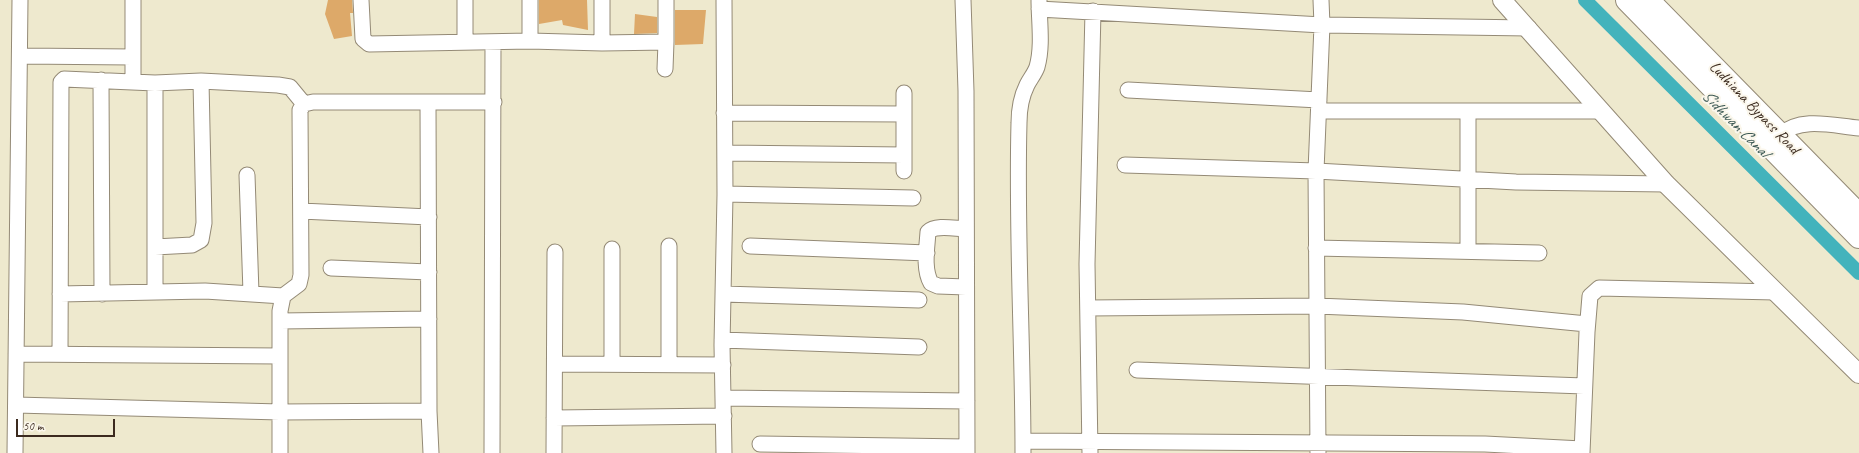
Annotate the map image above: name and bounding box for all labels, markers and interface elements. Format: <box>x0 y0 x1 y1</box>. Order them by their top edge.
street label: Ludhiana Bypass Road <box>1705 58 1803 158</box>
water label: Sidhwan Canal <box>1697 86 1773 162</box>
scale bar <box>18 411 117 437</box>
text: 50 m <box>23 418 43 434</box>

